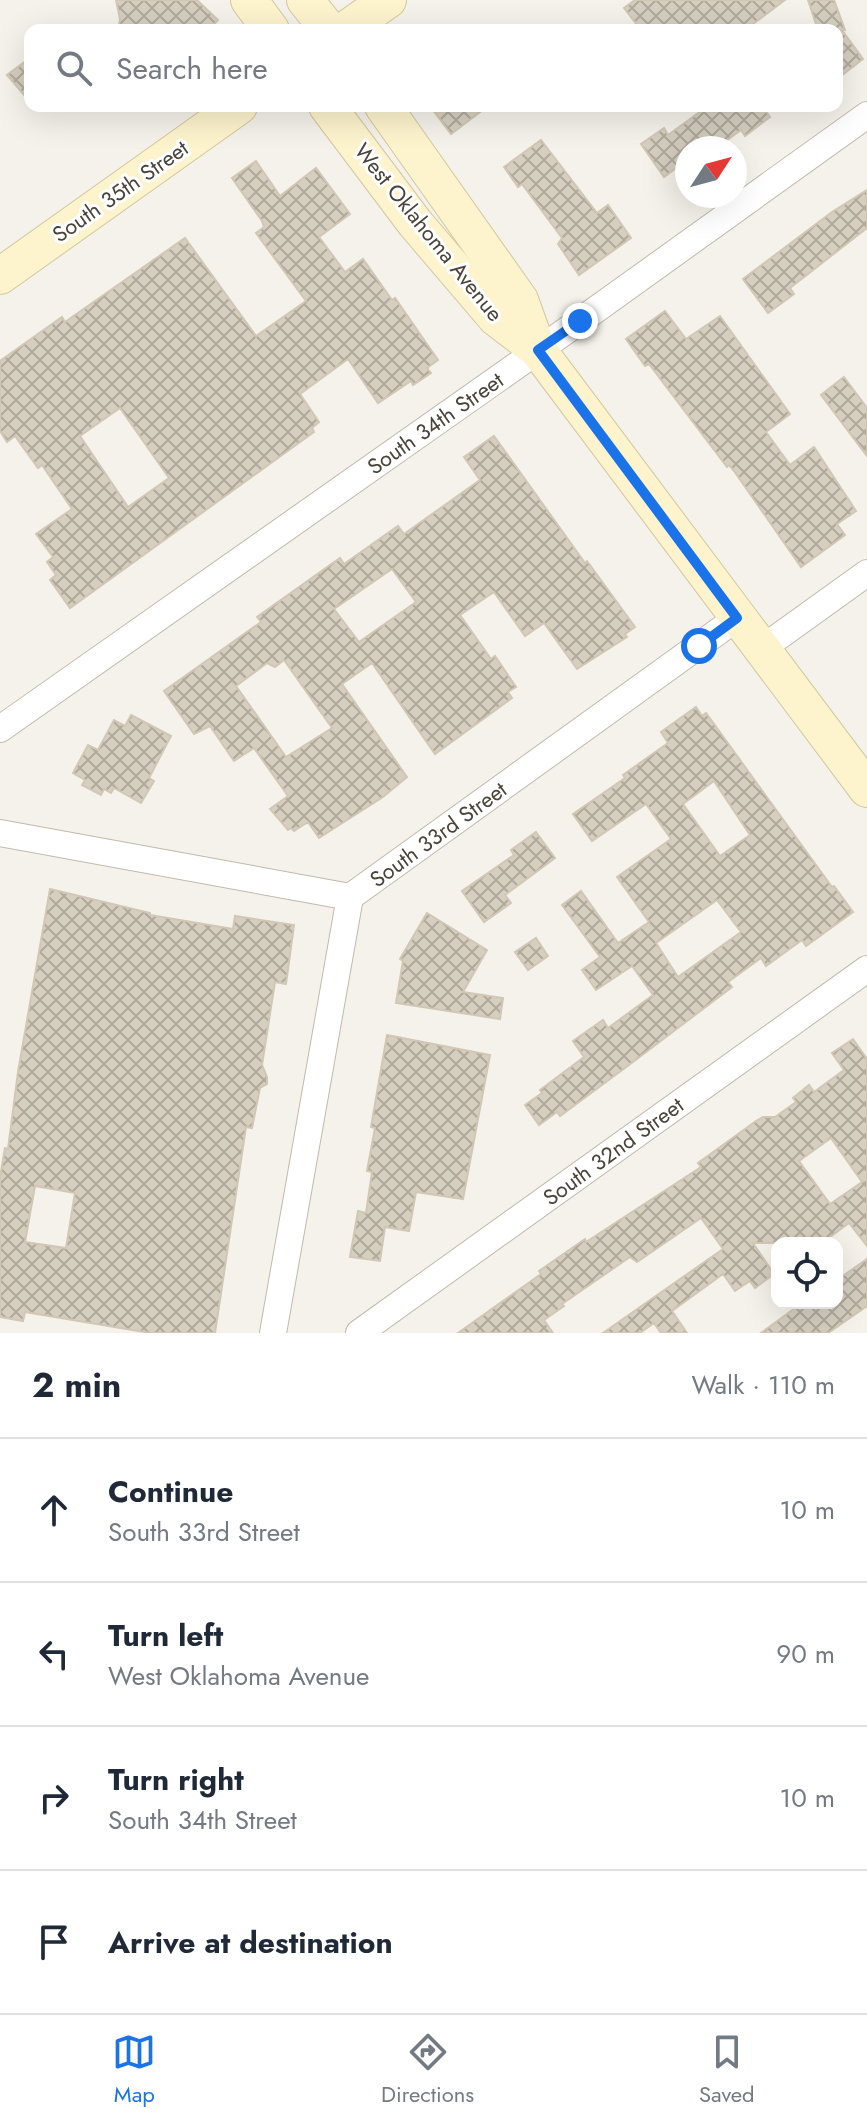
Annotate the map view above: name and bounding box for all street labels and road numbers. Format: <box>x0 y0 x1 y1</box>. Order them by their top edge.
street label: South 35th Street <box>46 132 195 250</box>
street label: West Oklahoma Avenue <box>347 136 511 328</box>
street label: South 34th Street <box>360 364 510 482</box>
street label: South 33rd Street <box>363 773 514 895</box>
street label: South 32nd Street <box>536 1089 690 1213</box>

